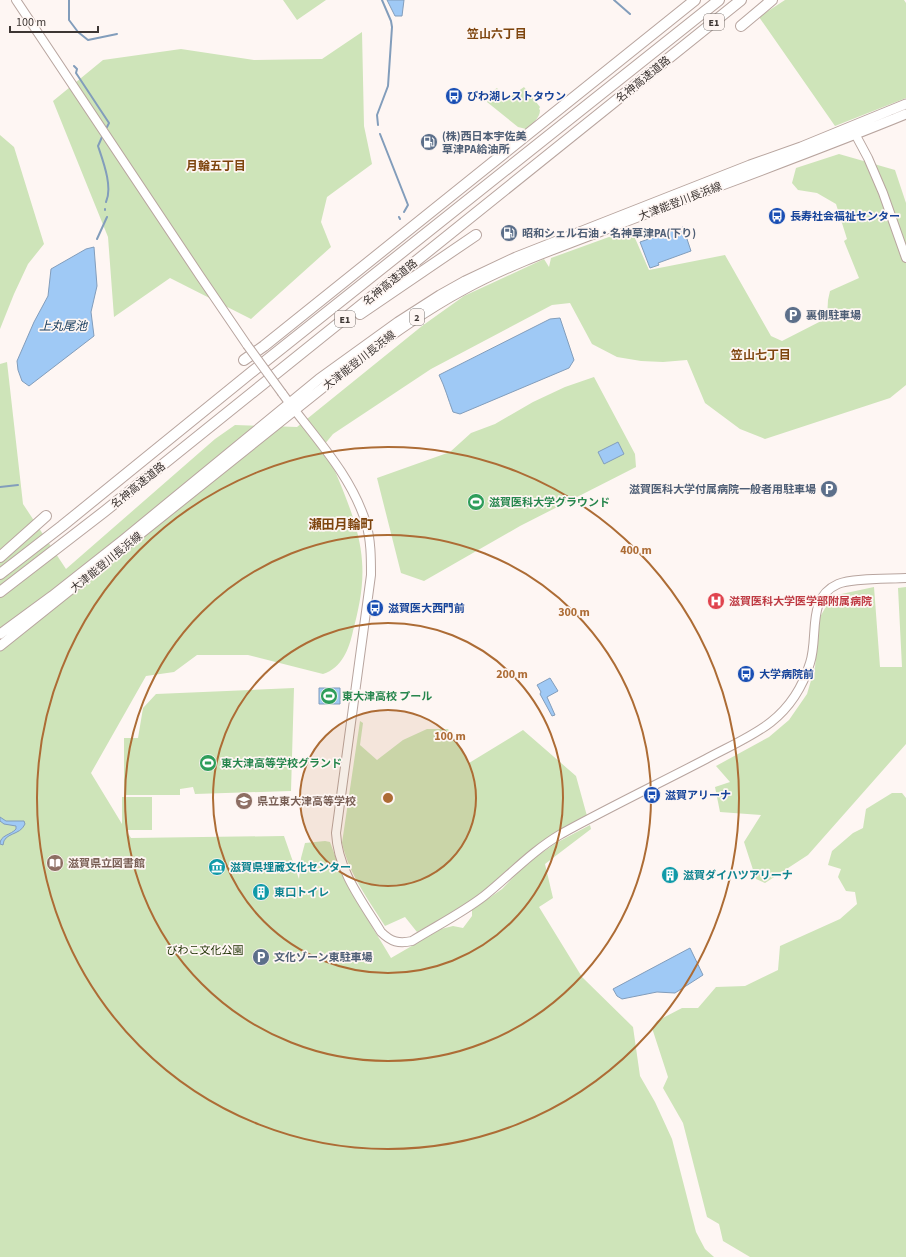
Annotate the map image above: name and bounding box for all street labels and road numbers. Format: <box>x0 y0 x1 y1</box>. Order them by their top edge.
road number: E1 <box>704 14 724 30</box>
street label: 名神高速道路 <box>613 53 674 106</box>
street label: 大津能登川長浜線 <box>636 179 724 224</box>
street label: 名神高速道路 <box>360 256 421 309</box>
road number: 2 <box>410 309 424 325</box>
road number: E1 <box>335 311 355 327</box>
street label: 大津能登川長浜線 <box>320 327 399 393</box>
street label: 名神高速道路 <box>108 459 169 512</box>
street label: 大津能登川長浜線 <box>67 529 145 596</box>

